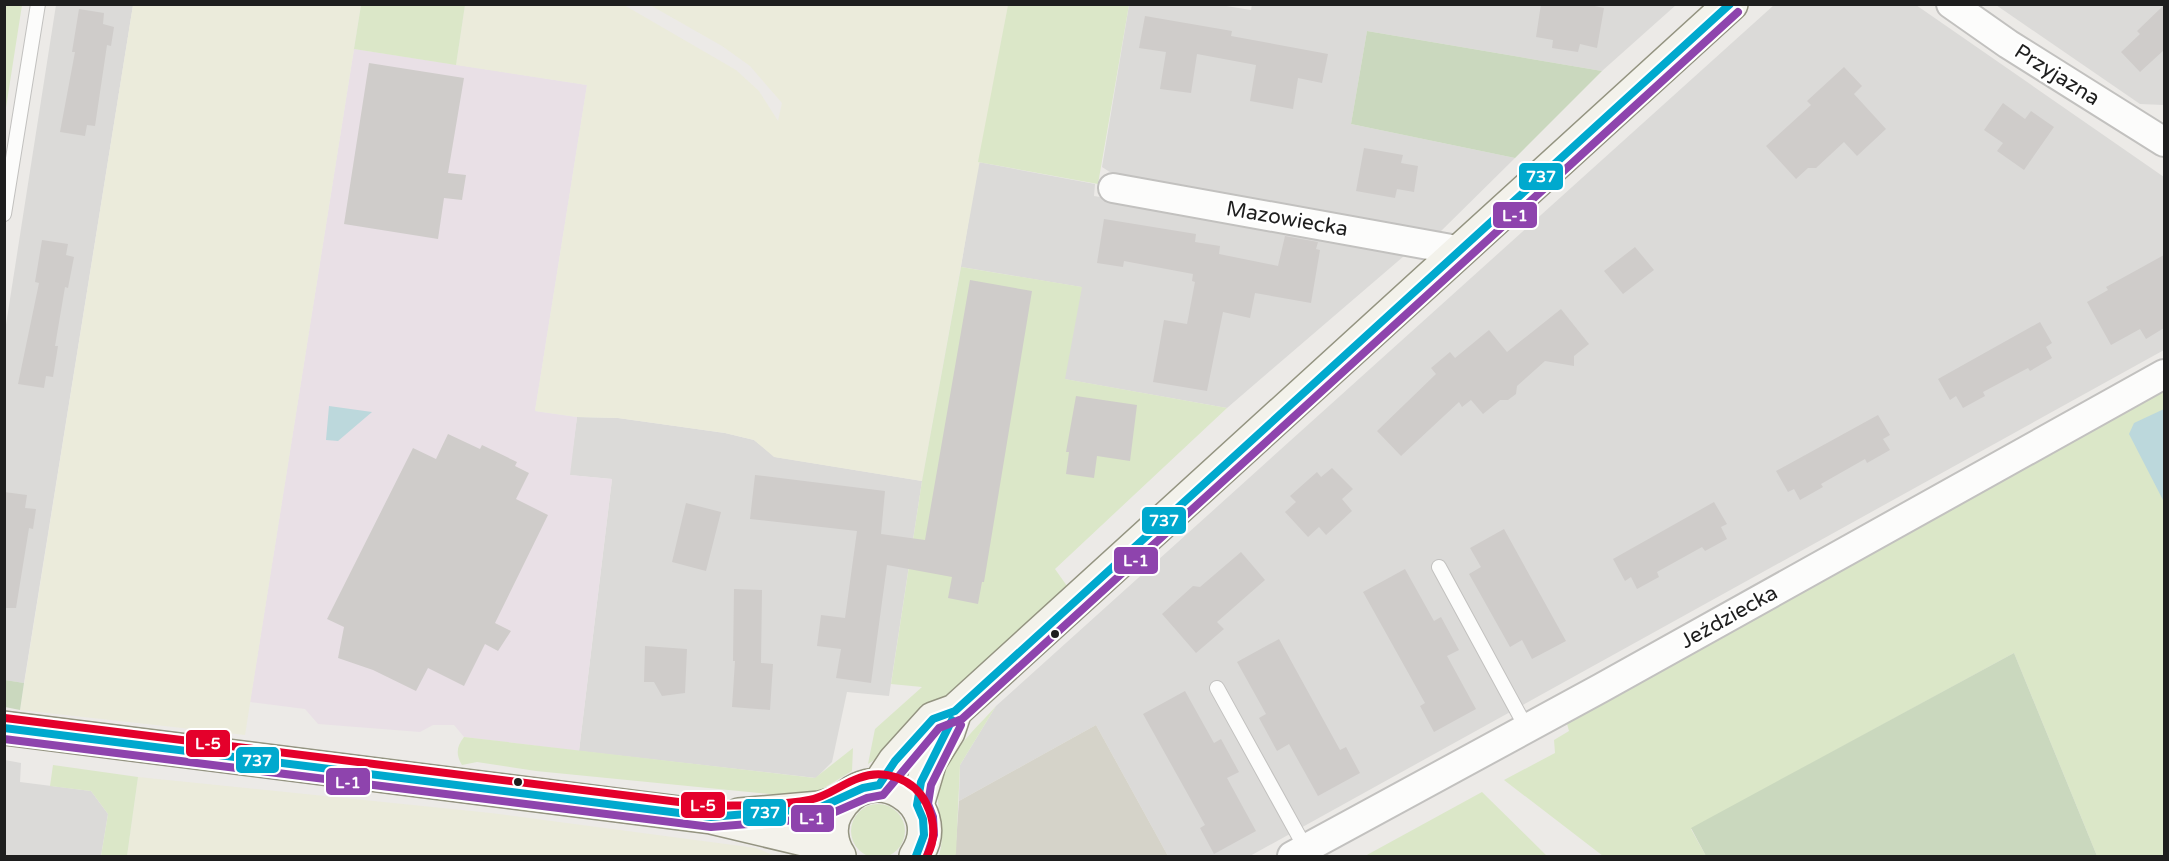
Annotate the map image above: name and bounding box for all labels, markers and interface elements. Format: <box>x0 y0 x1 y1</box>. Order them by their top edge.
street label: Przyjazna <box>2010 39 2104 111</box>
line badge: 737 <box>1518 162 1564 191</box>
text: 737 <box>1526 167 1556 187</box>
street label: Mazowiecka <box>1224 196 1350 242</box>
line badge: L-1 <box>1492 201 1538 229</box>
text: L-1 <box>1502 206 1528 226</box>
line badge: 737 <box>1141 506 1187 535</box>
text: 737 <box>1149 511 1179 531</box>
line badge: L-1 <box>1113 546 1159 575</box>
text: L-1 <box>1123 551 1149 571</box>
street label: Jeździecka <box>1676 580 1782 654</box>
unlabelled marker <box>1049 628 1061 640</box>
line badge: L-5 <box>185 729 231 758</box>
text: L-5 <box>195 734 221 754</box>
line badge: 737 <box>235 746 280 774</box>
text: 737 <box>242 751 272 771</box>
line badge: L-1 <box>325 767 371 796</box>
text: L-1 <box>335 773 361 793</box>
unlabelled marker <box>512 776 524 788</box>
line badge: L-5 <box>680 791 726 819</box>
text: L-5 <box>690 796 716 816</box>
line badge: 737 <box>742 798 787 827</box>
text: 737 <box>750 803 780 823</box>
line badge: L-1 <box>790 804 835 833</box>
text: L-1 <box>799 809 825 829</box>

